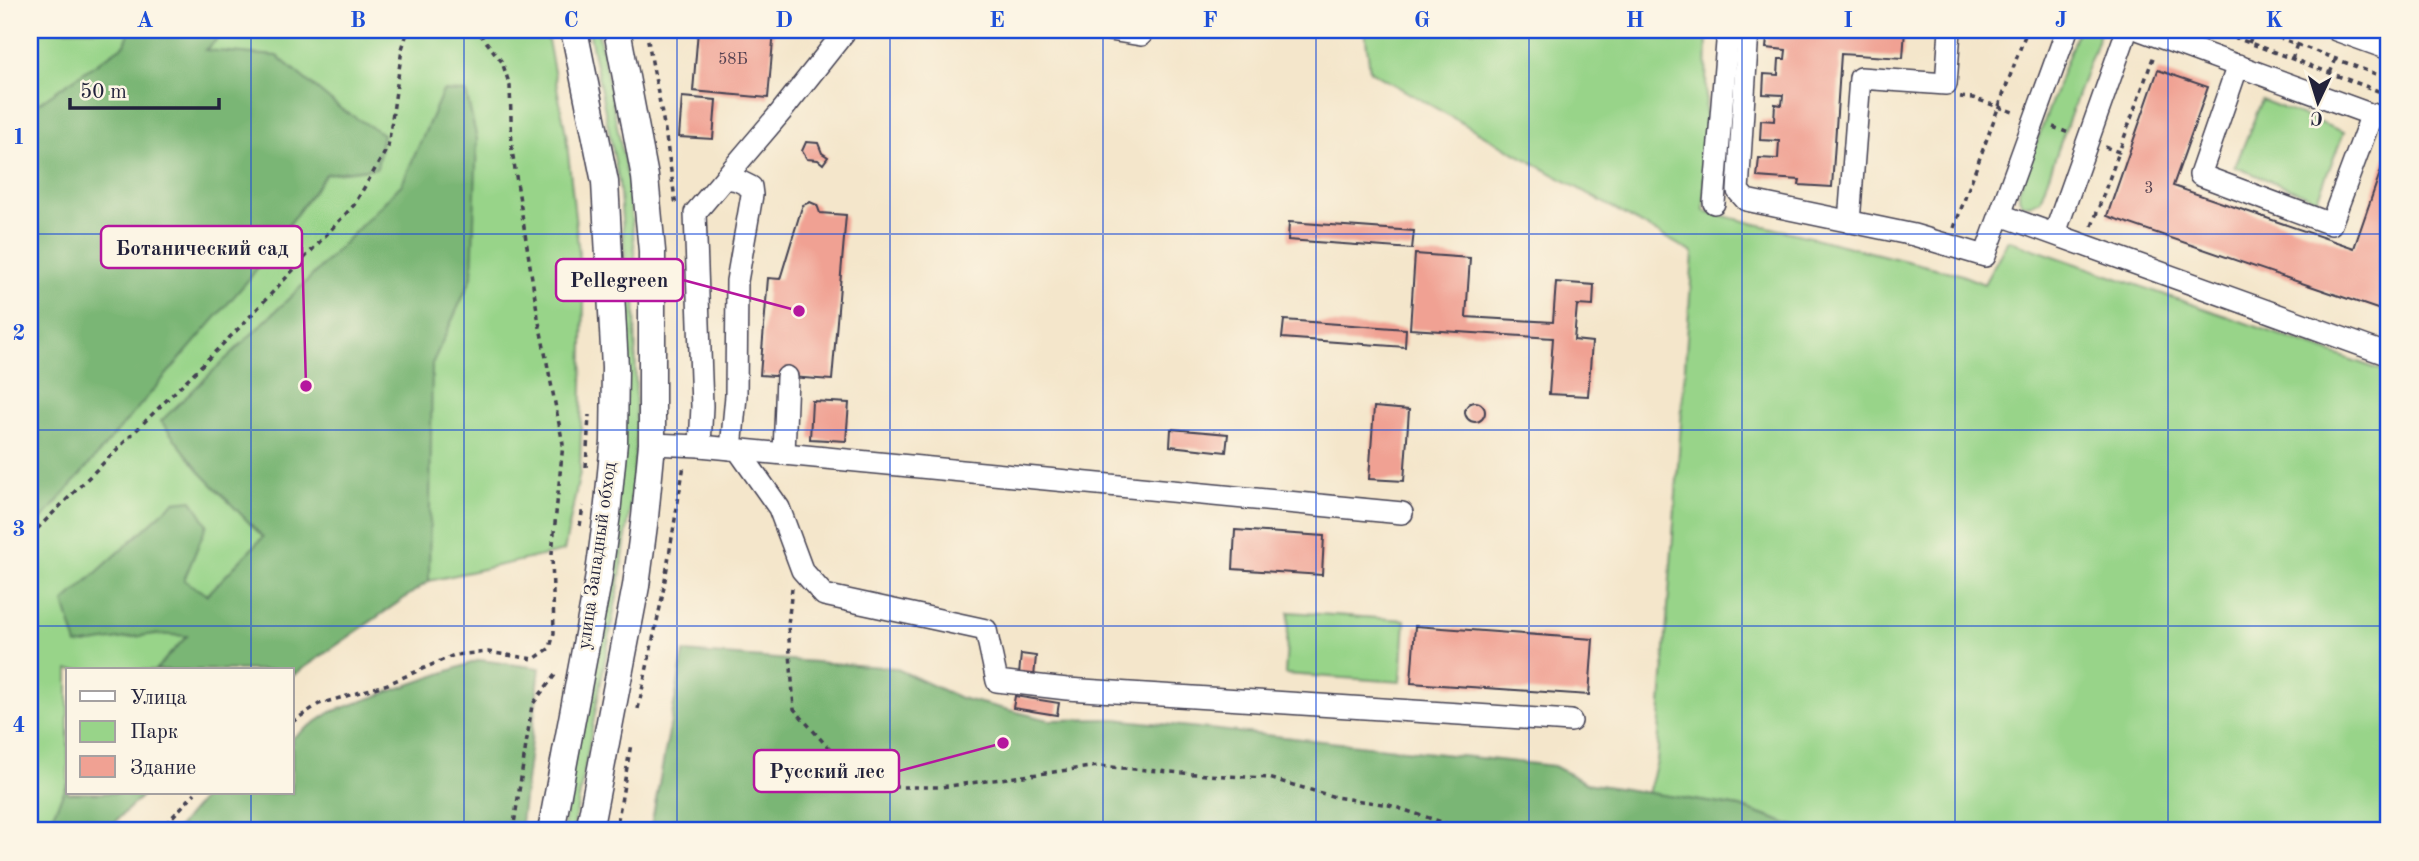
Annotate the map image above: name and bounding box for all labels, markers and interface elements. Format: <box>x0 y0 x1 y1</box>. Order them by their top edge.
text: A <box>136 9 154 32</box>
text: B <box>350 9 366 32</box>
text: C <box>563 9 579 32</box>
text: D <box>775 9 793 32</box>
text: E <box>989 9 1005 32</box>
text: F <box>1202 9 1218 32</box>
text: G <box>1414 9 1430 32</box>
text: H <box>1626 9 1644 32</box>
text: I <box>1843 9 1853 32</box>
text: J <box>2055 9 2067 32</box>
text: K <box>2265 9 2283 32</box>
house number: 58Б <box>718 52 748 68</box>
scale bar <box>70 66 219 110</box>
north arrow <box>2282 66 2352 136</box>
text: 50 m <box>80 82 127 103</box>
text: С <box>2310 107 2324 126</box>
text: 1 <box>12 126 26 149</box>
house number: 3 <box>2144 181 2154 197</box>
callout: Ботанический сад <box>101 226 302 268</box>
text: Ботанический сад <box>115 239 289 260</box>
callout: Pellegreen <box>556 259 683 301</box>
text: Pellegreen <box>570 271 668 292</box>
text: 2 <box>12 322 26 345</box>
street label: улица Западный обход <box>575 460 621 651</box>
text: 3 <box>12 518 26 541</box>
legend <box>66 668 294 794</box>
text: Улица <box>130 688 187 709</box>
text: 4 <box>12 714 26 737</box>
text: Парк <box>130 722 179 743</box>
callout: Русский лес <box>754 750 899 792</box>
text: Здание <box>130 758 196 779</box>
text: Русский лес <box>769 762 885 783</box>

